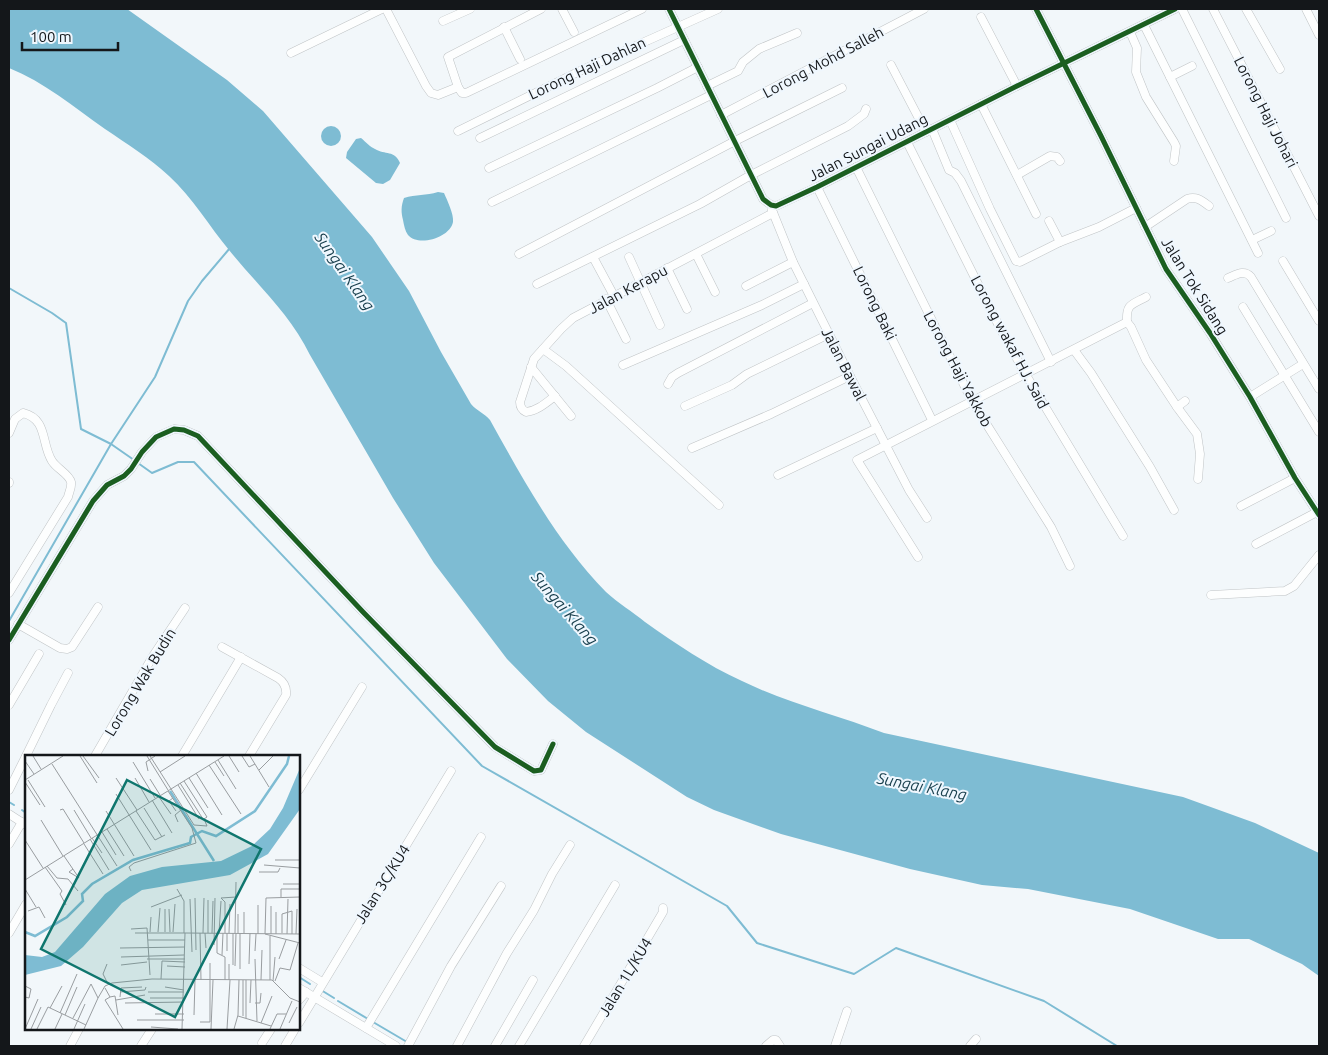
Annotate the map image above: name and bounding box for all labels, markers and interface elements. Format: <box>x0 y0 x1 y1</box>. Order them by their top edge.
scale bar <box>22 20 119 52</box>
street label: Lorong Mohd Salleh <box>760 23 886 101</box>
text: 100 m <box>30 28 72 45</box>
street label: Lorong Haji Dahlan <box>526 33 648 103</box>
street label: Lorong Haji Johari <box>1231 54 1301 170</box>
street label: Jalan Sungai Udang <box>806 110 930 184</box>
water label: Sungai Klang <box>311 228 379 314</box>
street label: Jalan Tok Sidang <box>1158 234 1232 338</box>
street label: Jalan Kerapu <box>586 261 670 317</box>
street label: Lorong Baki <box>850 263 900 343</box>
street label: Lorong wakaf HJ. Said <box>968 273 1052 411</box>
street label: Lorong Haji Yakkob <box>920 308 996 430</box>
street label: Jalan Bawal <box>818 325 870 403</box>
water label: Sungai Klang <box>528 567 602 649</box>
street label: Lorong Wak Budin <box>101 625 179 739</box>
inset map <box>25 755 300 1030</box>
water label: Sungai Klang <box>875 768 969 804</box>
street label: Jalan 3C/KU4 <box>351 841 413 927</box>
street label: Jalan 1L/KU4 <box>595 935 655 1019</box>

